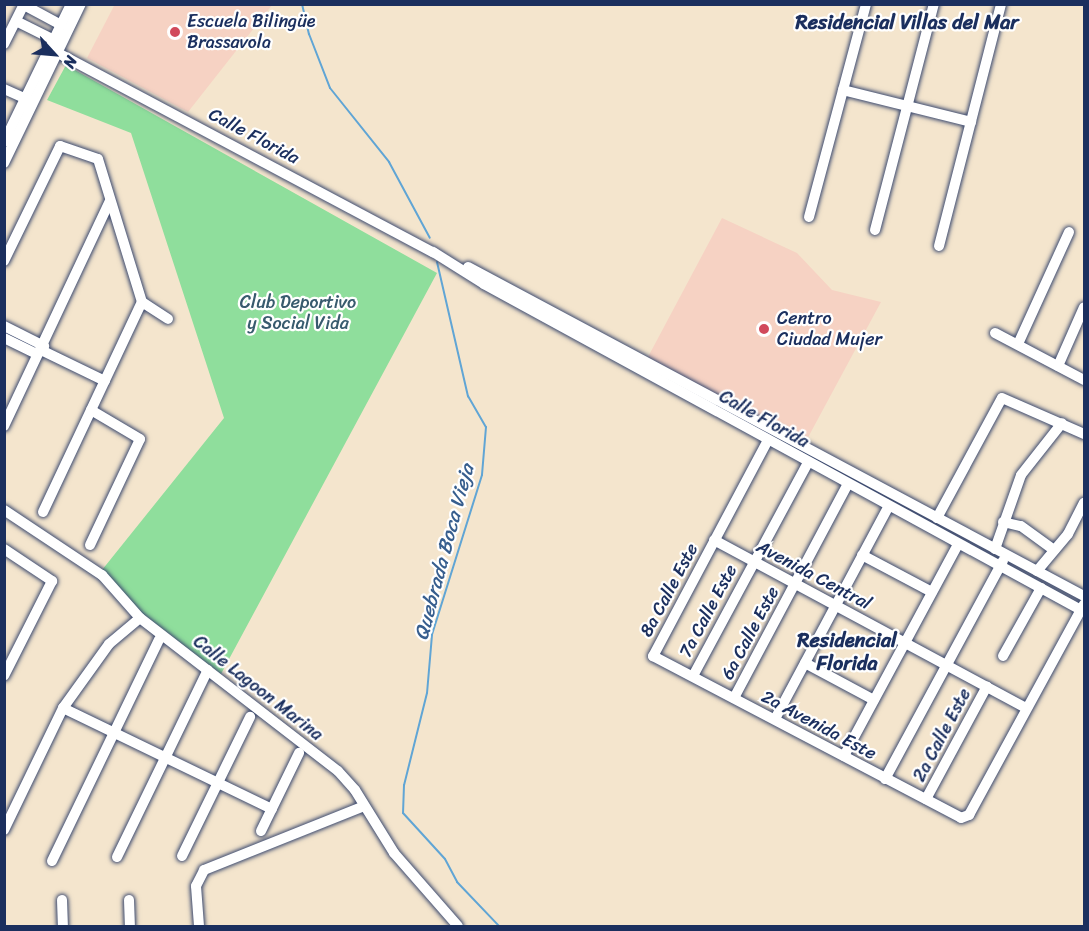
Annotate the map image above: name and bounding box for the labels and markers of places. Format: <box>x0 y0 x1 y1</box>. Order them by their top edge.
place label: Escuela Bilingüe Brassavola <box>187 11 316 54</box>
marker: Escuela Bilingüe Brassavola <box>168 25 182 39</box>
place label: Centro Ciudad Mujer <box>777 308 882 350</box>
marker: Centro Ciudad Mujer <box>755 320 773 338</box>

